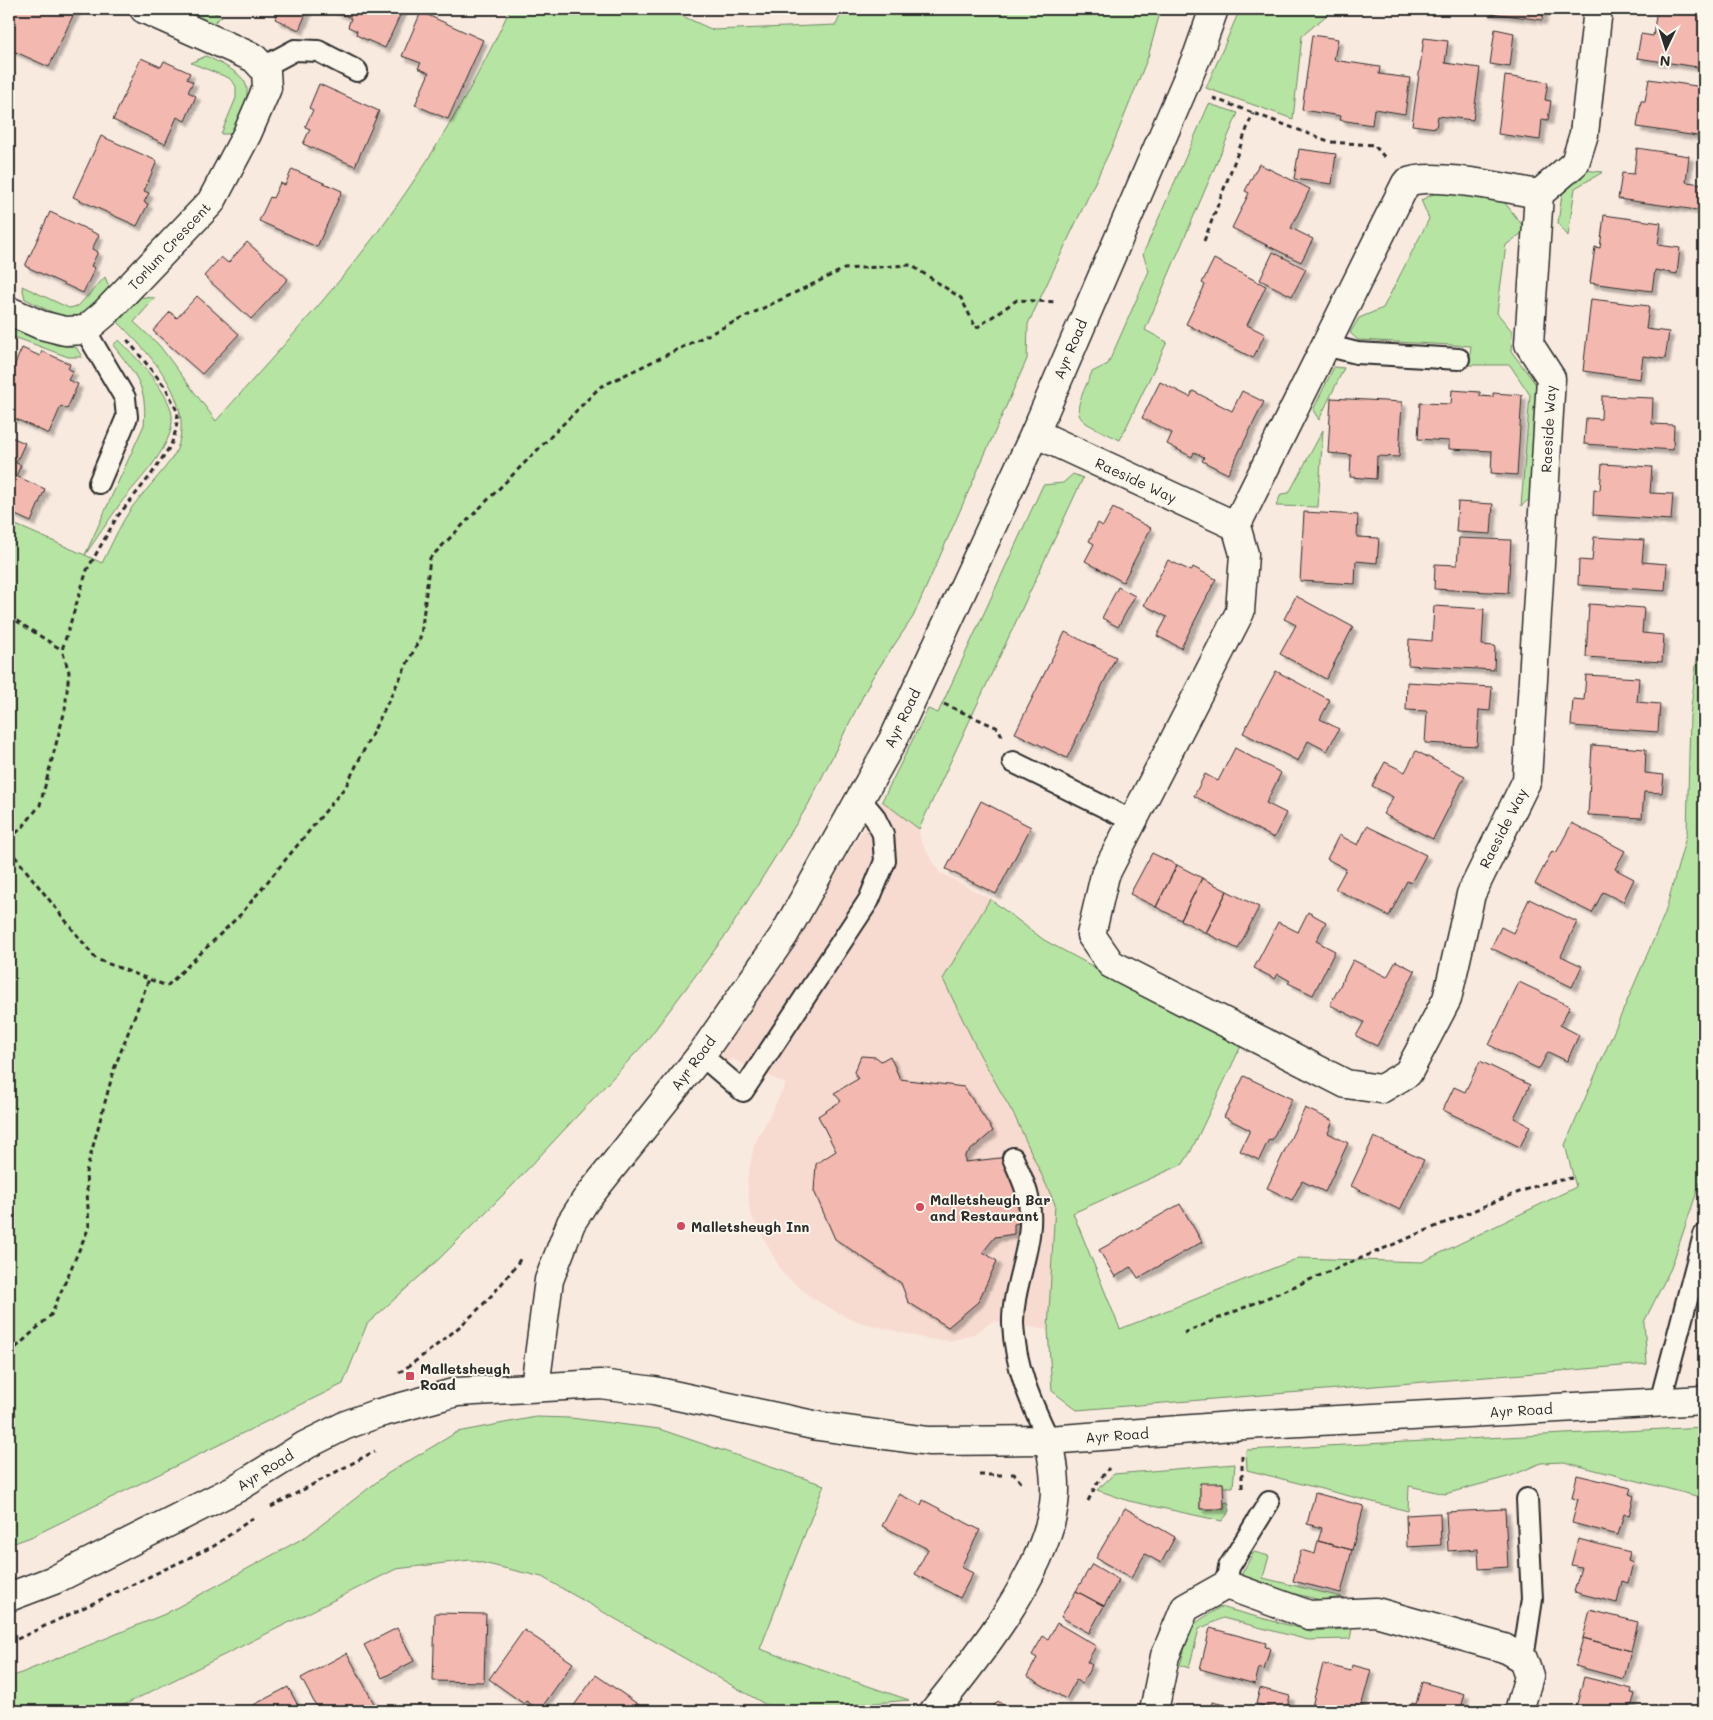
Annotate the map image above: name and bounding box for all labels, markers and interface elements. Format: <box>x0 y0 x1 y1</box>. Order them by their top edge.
north arrow <box>1640 22 1690 72</box>
text: N <box>1659 52 1671 71</box>
street label: Torlum Crescent <box>123 198 215 294</box>
street label: Ayr Road <box>1049 316 1091 382</box>
street label: Raeside Way <box>1536 385 1560 473</box>
street label: Raeside Way <box>1092 453 1180 507</box>
street label: Ayr Road <box>880 685 924 751</box>
street label: Raeside Way <box>1475 785 1531 871</box>
street label: Ayr Road <box>666 1032 720 1094</box>
place label: Malletsheugh Bar and Restaurant <box>930 1190 1050 1225</box>
marker: Malletsheugh Bar and Restaurant <box>914 1201 926 1213</box>
place label: Malletsheugh Inn <box>691 1217 809 1236</box>
marker: Malletsheugh Inn <box>675 1220 687 1232</box>
place label: Malletsheugh Road <box>420 1359 510 1394</box>
marker: Malletsheugh Road <box>404 1370 416 1382</box>
street label: Ayr Road <box>1489 1399 1553 1421</box>
street label: Ayr Road <box>1085 1423 1149 1447</box>
street label: Ayr Road <box>233 1445 297 1495</box>

